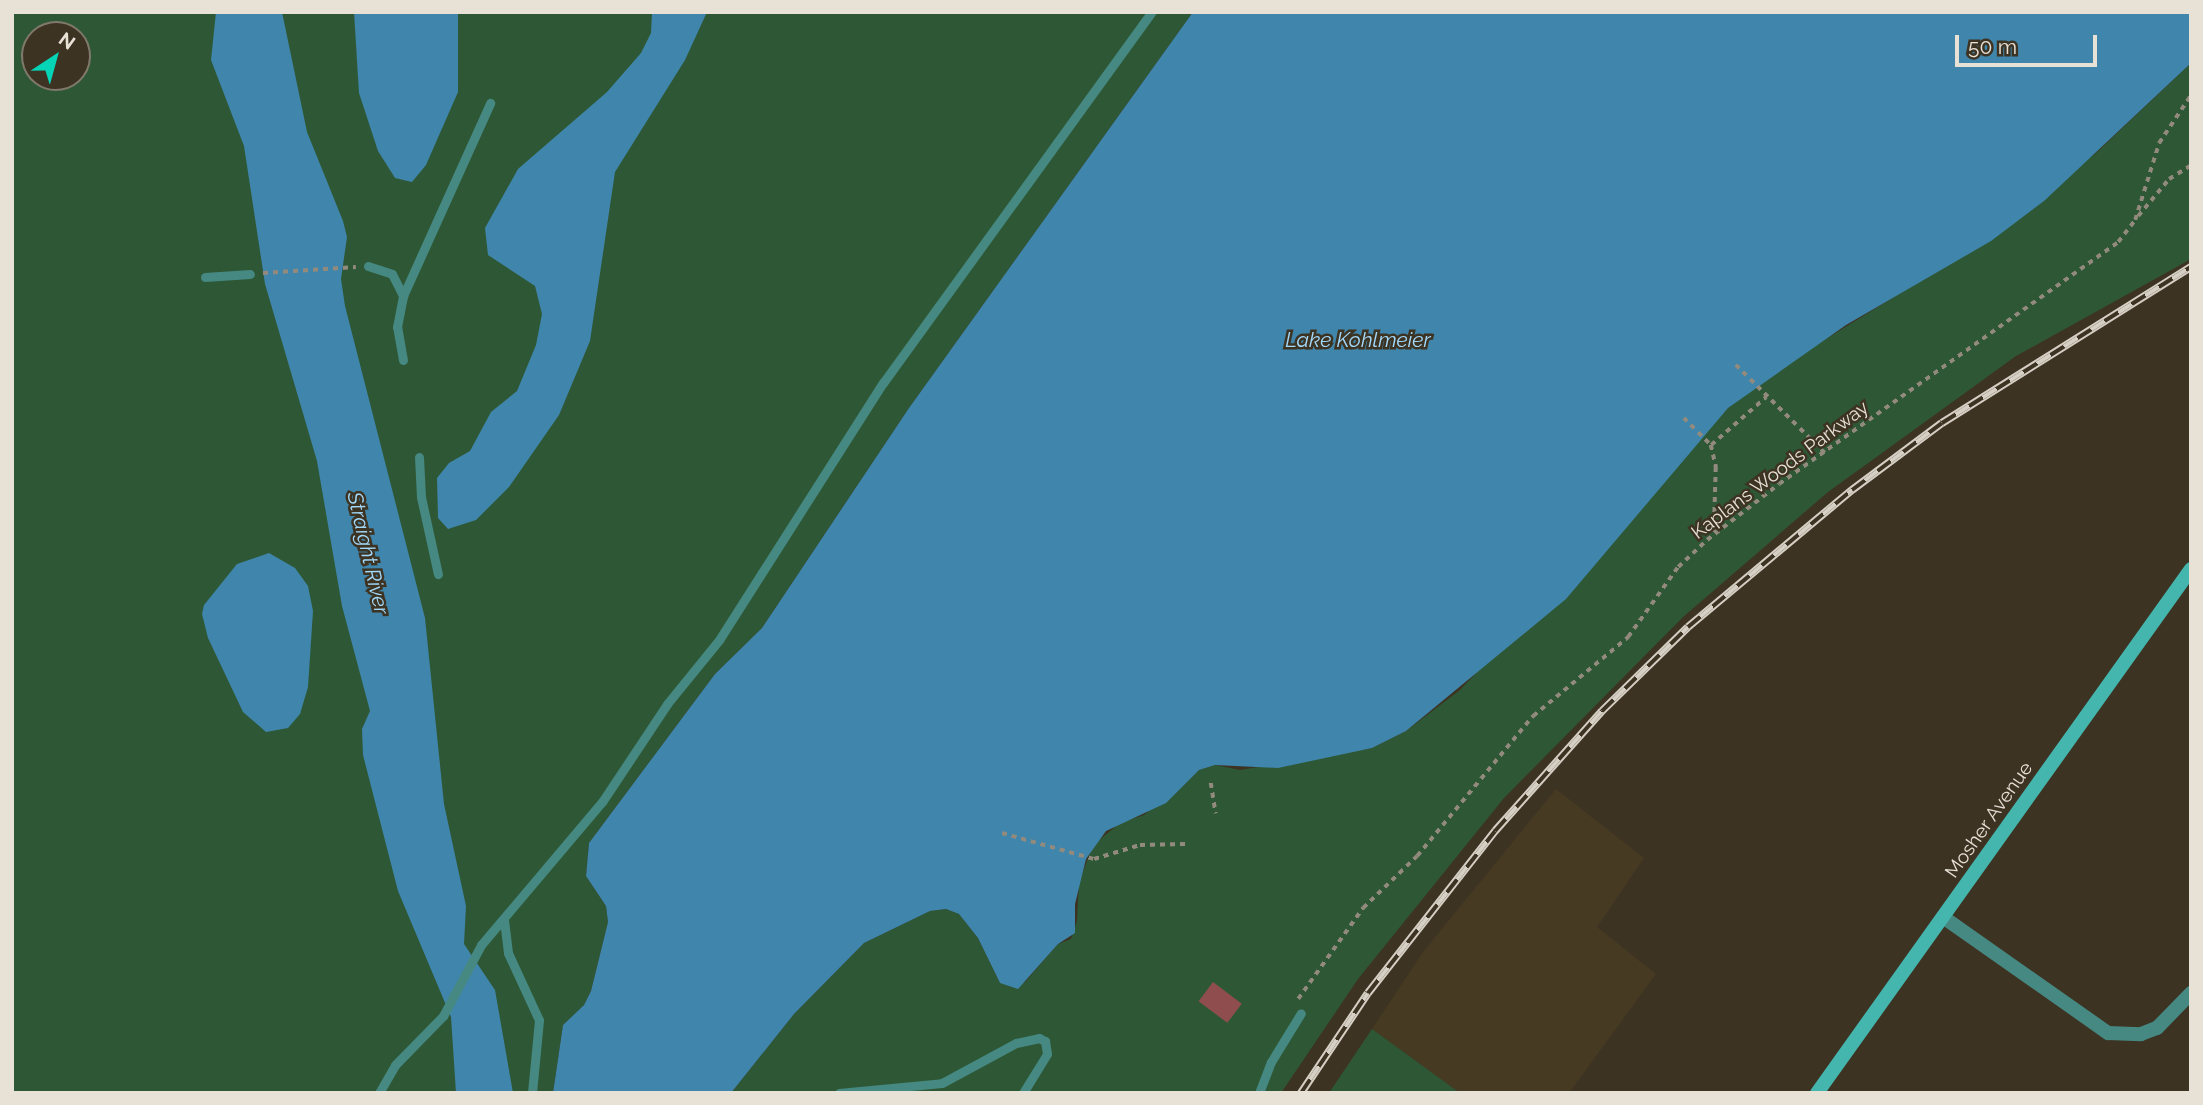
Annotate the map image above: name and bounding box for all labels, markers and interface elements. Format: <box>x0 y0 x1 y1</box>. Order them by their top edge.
north arrow <box>21 21 91 91</box>
scale bar <box>1958 21 2100 65</box>
text: N <box>55 27 79 54</box>
text: 50 m <box>1968 34 2017 59</box>
water label: Lake Kohlmeier <box>1285 327 1431 353</box>
street label: Kaplans Woods Parkway <box>1687 396 1873 544</box>
water label: Straight River <box>342 489 394 617</box>
street label: Mosher Avenue <box>1940 757 2038 883</box>

